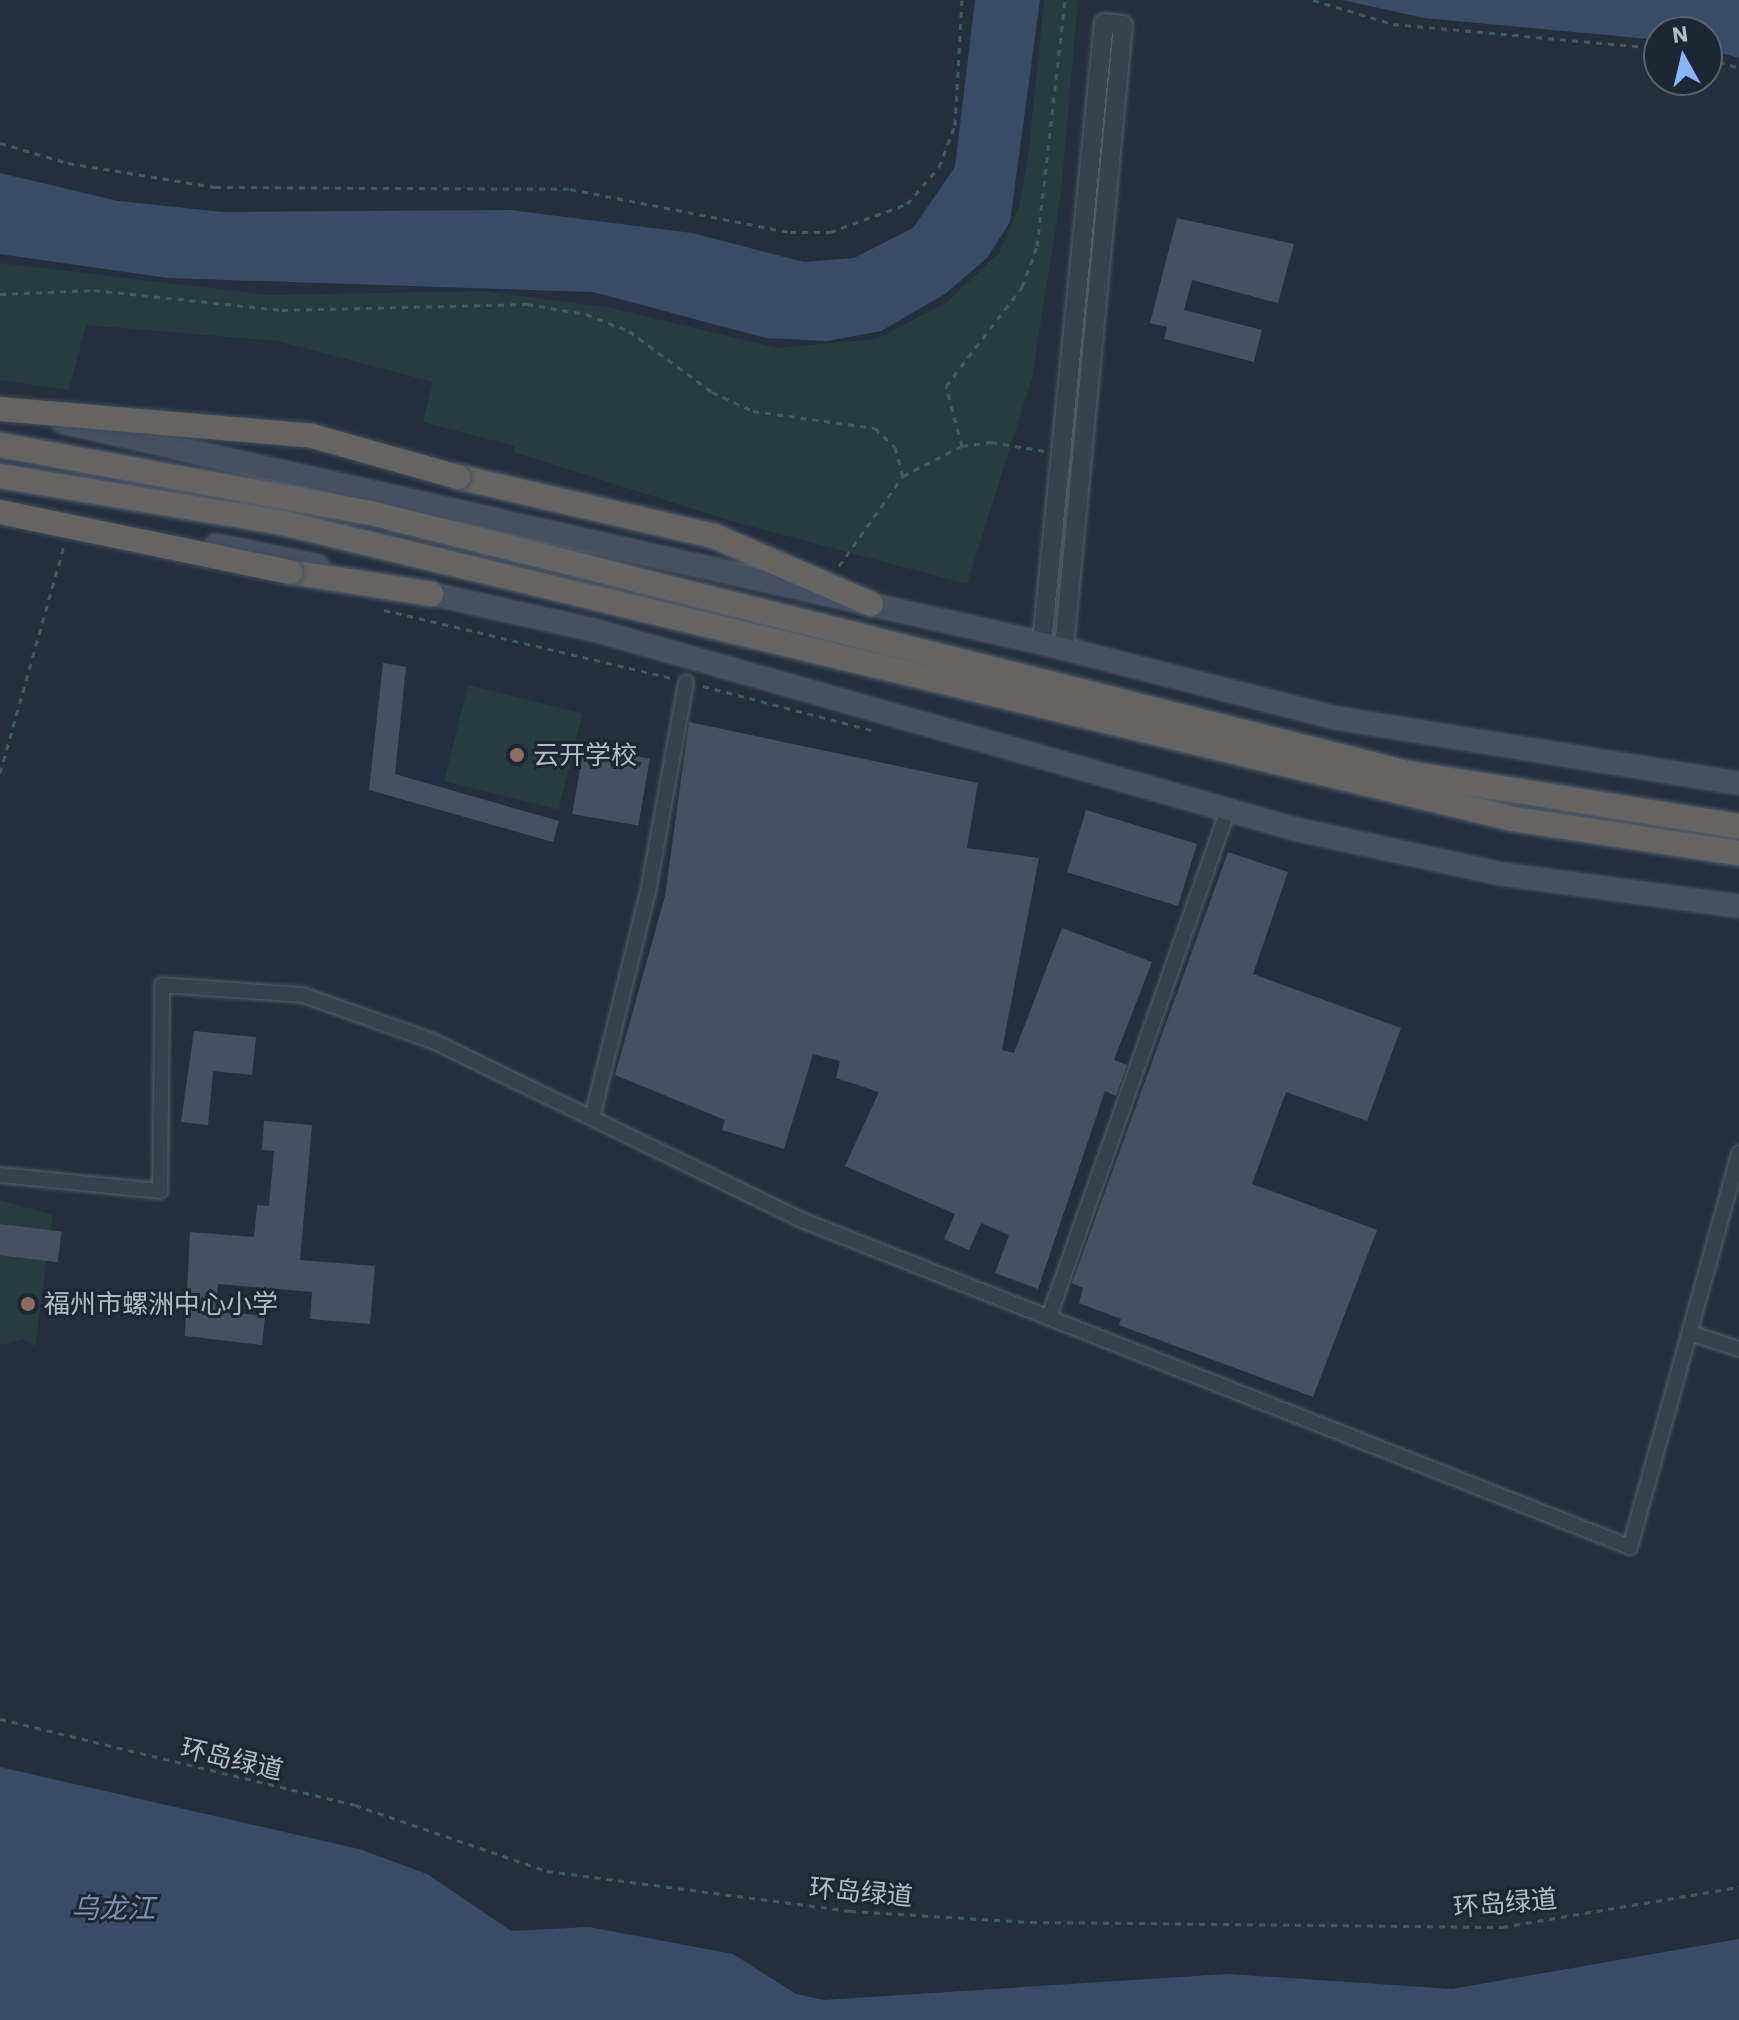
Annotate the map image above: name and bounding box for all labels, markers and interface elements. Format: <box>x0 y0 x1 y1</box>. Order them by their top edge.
north arrow <box>1643 16 1723 96</box>
text: N <box>1670 18 1690 49</box>
place label: 云开学校 <box>533 739 637 771</box>
marker: 云开学校 <box>508 746 526 764</box>
place label: 福州市螺洲中心小学 <box>44 1288 278 1320</box>
marker: 福州市螺洲中心小学 <box>19 1295 37 1313</box>
street label: 环岛绿道 <box>178 1732 286 1786</box>
street label: 环岛绿道 <box>808 1872 914 1912</box>
street label: 环岛绿道 <box>1452 1883 1558 1923</box>
water label: 乌龙江 <box>71 1891 155 1925</box>

